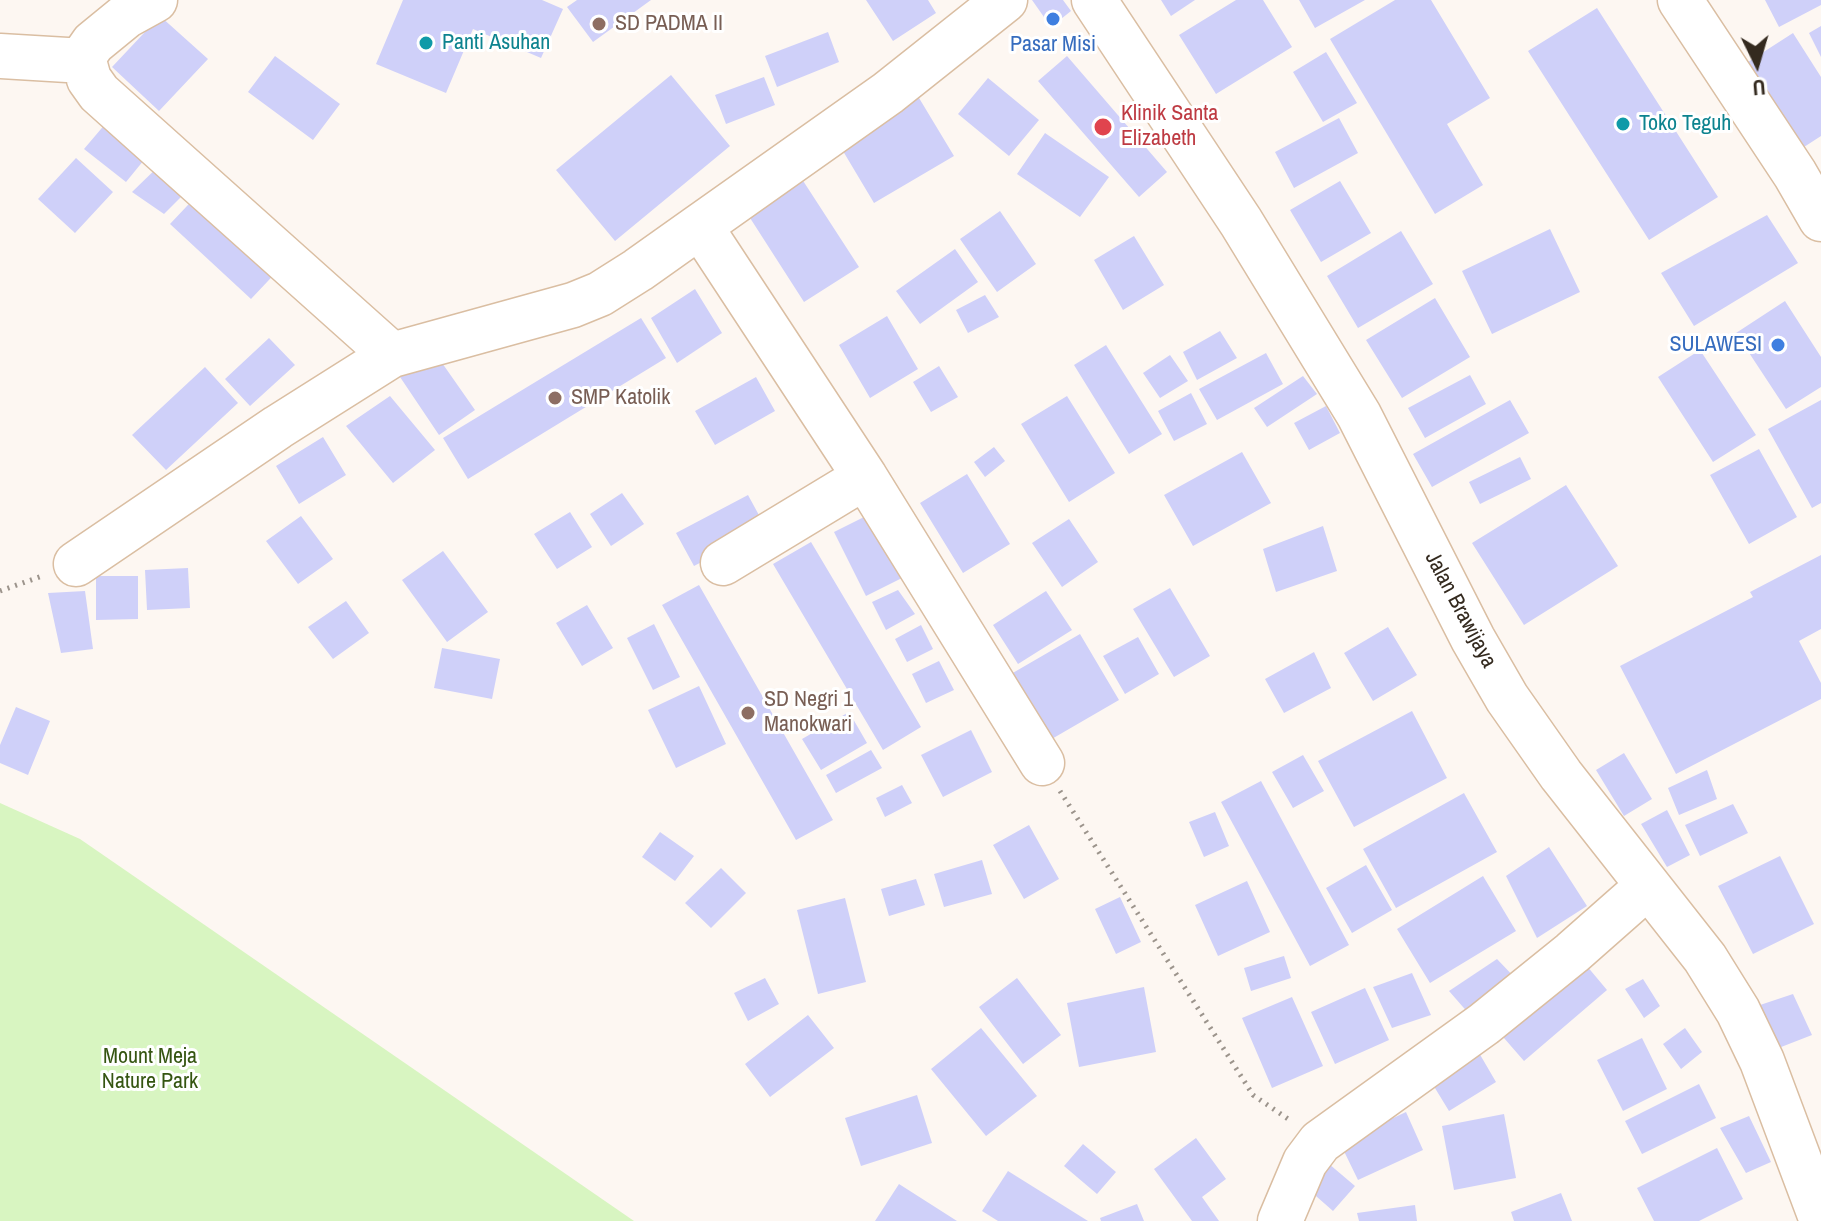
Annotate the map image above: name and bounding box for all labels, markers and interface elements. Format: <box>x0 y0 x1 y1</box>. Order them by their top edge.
marker: Pasar Misi <box>1044 10 1062 28</box>
place label: SD PADMA II <box>615 11 723 37</box>
marker: SD PADMA II <box>590 15 608 33</box>
north arrow <box>1717 24 1797 104</box>
place label: Panti Asuhan <box>442 30 550 56</box>
place label: Pasar Misi <box>1010 32 1096 58</box>
marker: Panti Asuhan <box>417 34 435 52</box>
text: U <box>1751 72 1767 103</box>
place label: Klinik Santa Elizabeth <box>1121 101 1218 152</box>
place label: Toko Teguh <box>1639 111 1731 137</box>
marker: Toko Teguh <box>1614 115 1632 133</box>
marker: Klinik Santa Elizabeth <box>1092 116 1114 138</box>
place label: SULAWESI <box>1669 332 1762 358</box>
marker: SULAWESI <box>1769 336 1787 354</box>
place label: SMP Katolik <box>571 385 670 411</box>
marker: SMP Katolik <box>546 389 564 407</box>
street label: Jalan Brawijaya <box>1418 548 1502 672</box>
place label: SD Negri 1 Manokwari <box>764 687 853 738</box>
marker: SD Negri 1 Manokwari <box>739 704 757 722</box>
park label: Mount Meja Nature Park <box>102 1044 198 1096</box>

